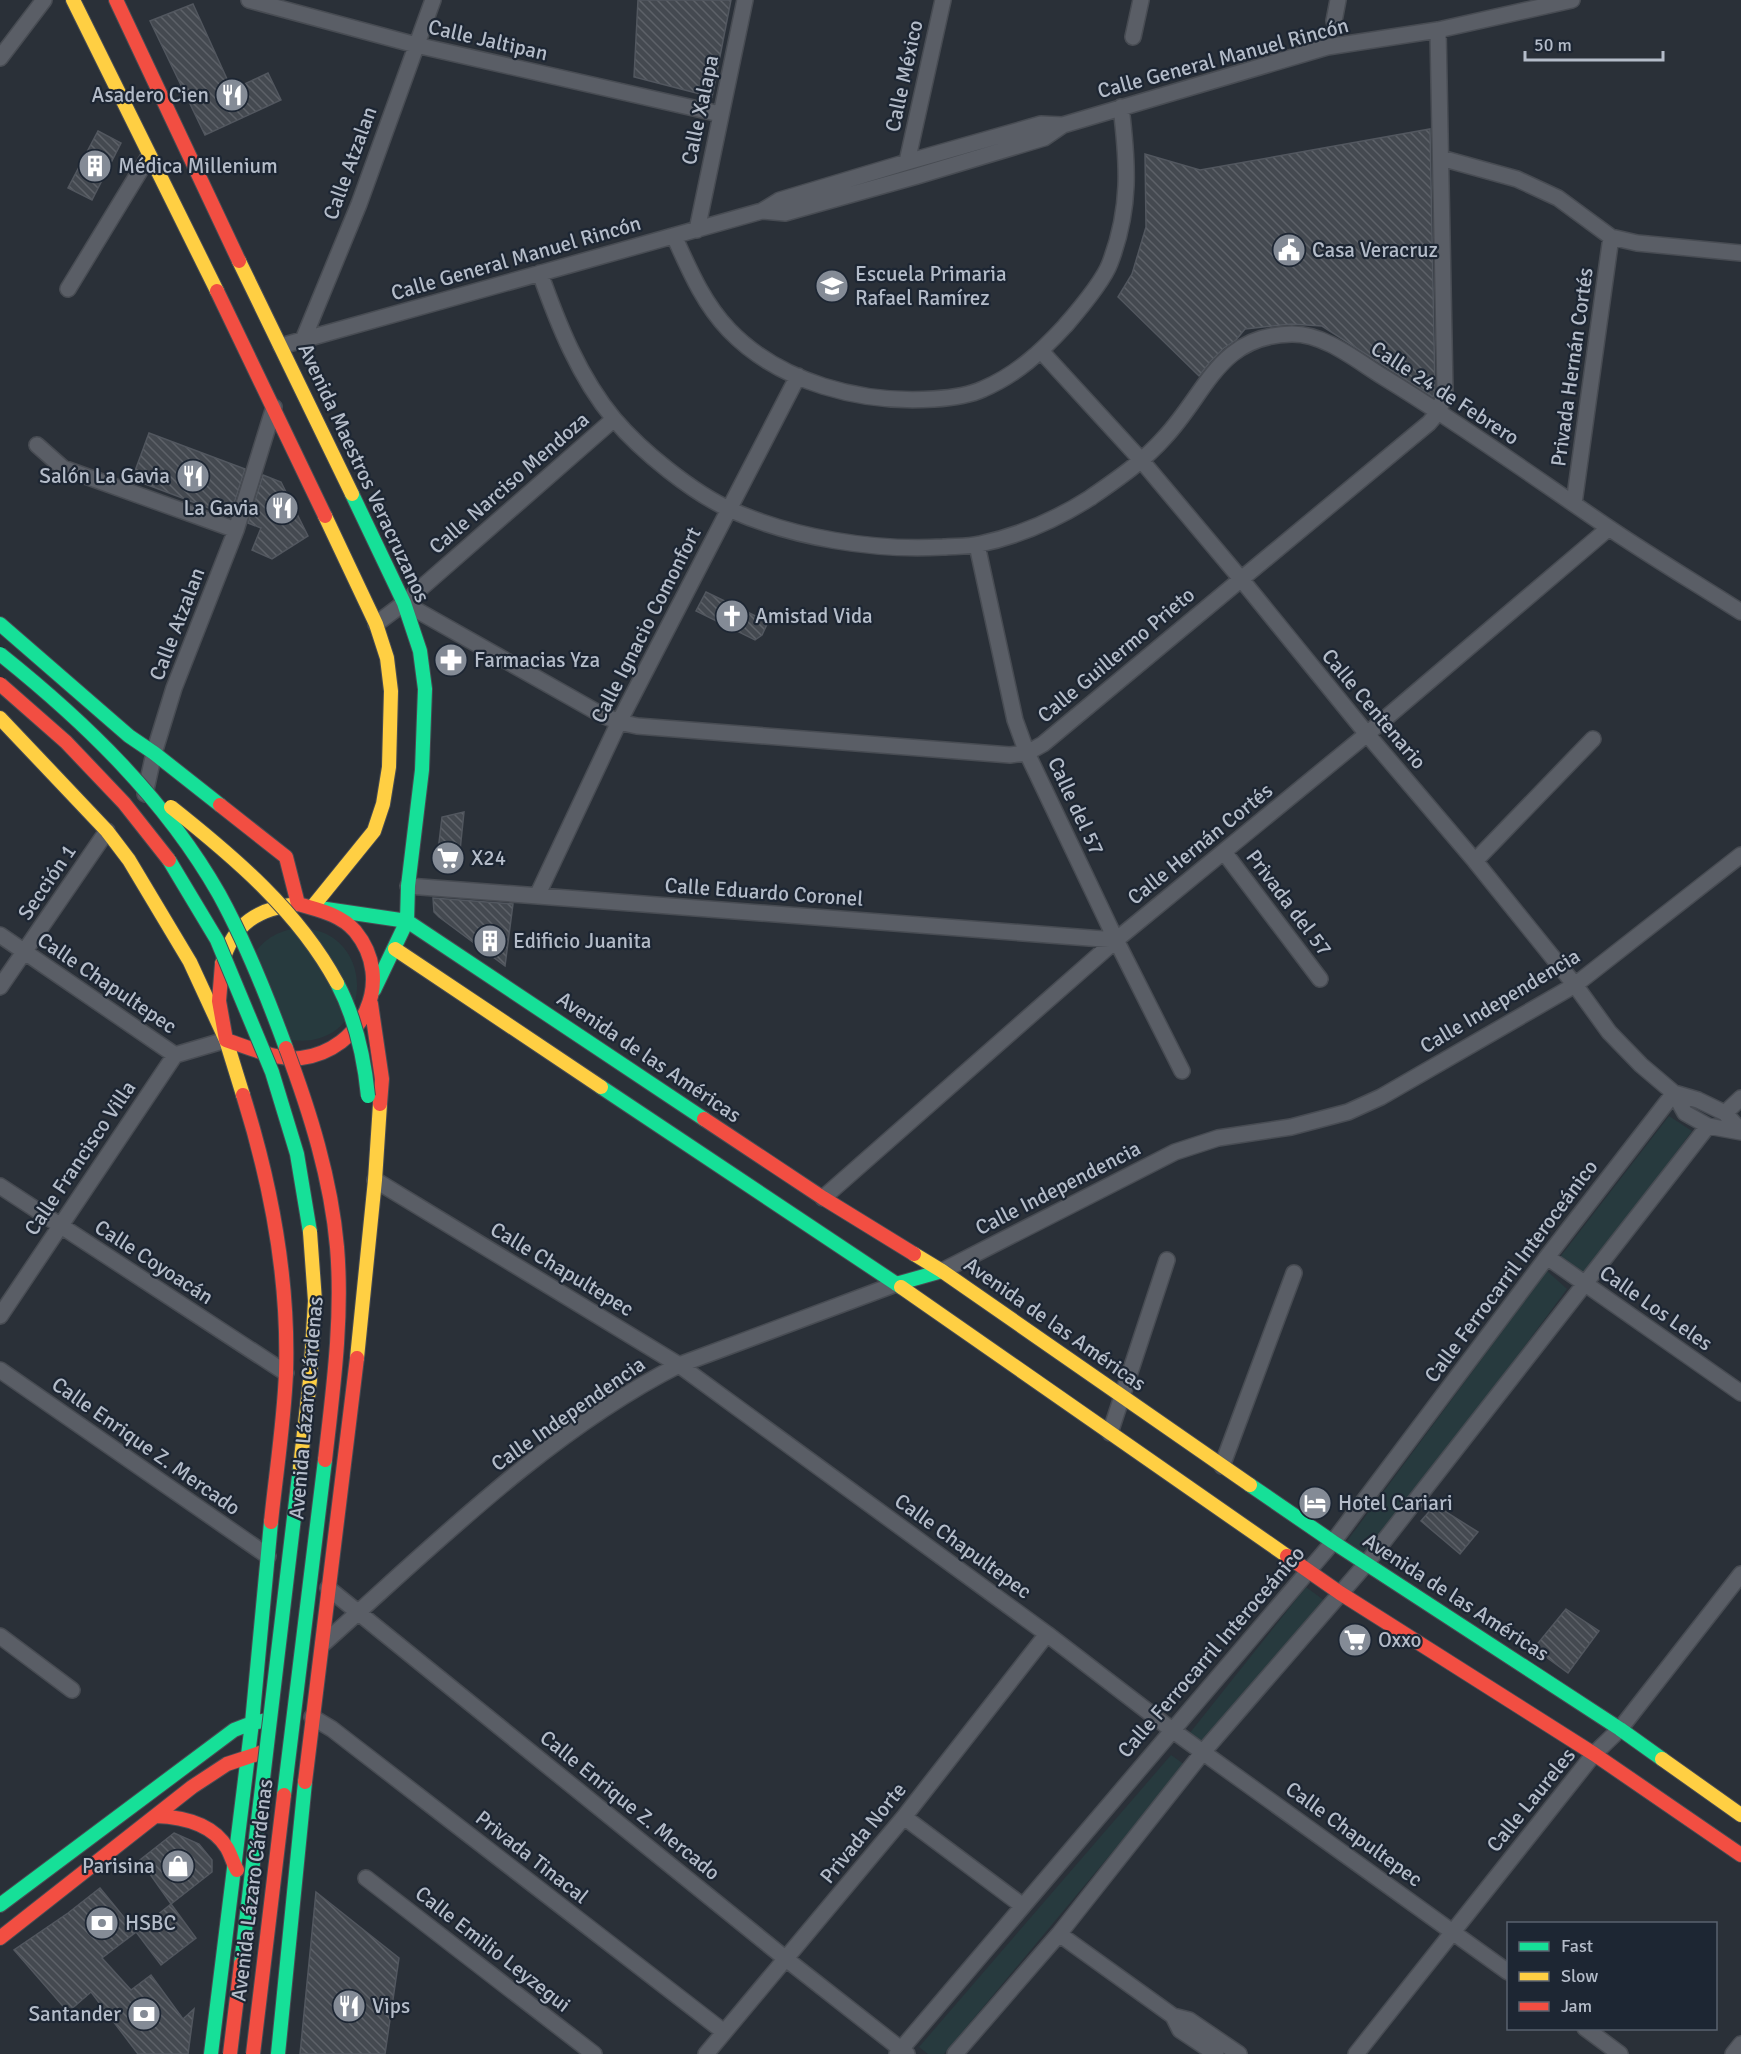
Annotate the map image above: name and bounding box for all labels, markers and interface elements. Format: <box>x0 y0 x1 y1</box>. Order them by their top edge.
street label: Calle General Manuel Rincón <box>1095 12 1351 104</box>
street label: Calle Jaltipan <box>426 14 550 66</box>
street label: Calle México <box>879 18 929 134</box>
scale bar <box>1525 24 1663 62</box>
text: 50 m <box>1534 34 1572 56</box>
street label: Calle Xalapa <box>676 53 724 167</box>
restaurant icon: Asadero Cien <box>214 77 250 113</box>
place label: Asadero Cien <box>92 82 209 108</box>
street label: Calle Atzalan <box>317 103 383 223</box>
building icon: Médica Millenium <box>77 148 113 184</box>
place label: Médica Millenium <box>118 153 278 179</box>
street label: Calle General Manuel Rincón <box>388 210 644 306</box>
public building icon: Casa Veracruz <box>1271 232 1307 268</box>
place label: Casa Veracruz <box>1312 237 1438 263</box>
place label: Escuela Primaria Rafael Ramírez <box>855 261 1007 311</box>
street label: Privada Hernán Cortés <box>1545 266 1599 468</box>
school or university icon: Escuela Primaria Rafael Ramírez <box>814 268 850 304</box>
street label: Calle 24 de Febrero <box>1366 335 1524 451</box>
street label: Avenida Maestros Veracruzanos <box>292 339 436 607</box>
street label: Calle Narciso Mendoza <box>424 406 594 560</box>
restaurant icon: Salón La Gavia <box>175 458 211 494</box>
place label: Salón La Gavia <box>39 463 170 489</box>
restaurant icon: La Gavia <box>264 490 300 526</box>
place label: La Gavia <box>184 495 259 521</box>
street label: Calle Ignacio Comonfort <box>585 523 707 727</box>
street label: Calle Atzalan <box>144 564 210 684</box>
street label: Calle Guillermo Prieto <box>1032 582 1200 728</box>
church icon: Amistad Vida <box>714 598 750 634</box>
place label: Amistad Vida <box>755 603 873 629</box>
pharmacy icon: Farmacias Yza <box>433 642 469 678</box>
street label: Calle Centenario <box>1316 644 1432 774</box>
place label: Farmacias Yza <box>474 647 600 673</box>
street label: Calle del 57 <box>1042 753 1110 859</box>
street label: Calle Hernán Cortés <box>1122 777 1278 911</box>
street label: Sección 1 <box>12 839 82 925</box>
supermarket icon: X24 <box>430 840 466 876</box>
place label: X24 <box>471 845 506 871</box>
street label: Privada del 57 <box>1240 845 1338 961</box>
street label: Calle Eduardo Coronel <box>664 872 864 912</box>
building icon: Edificio Juanita <box>472 923 508 959</box>
street label: Calle Chapultepec <box>32 927 182 1039</box>
place label: Edificio Juanita <box>513 928 651 954</box>
street label: Calle Independencia <box>1415 943 1585 1059</box>
street label: Avenida de las Américas <box>552 986 746 1128</box>
street label: Calle Francisco Villa <box>19 1076 141 1240</box>
street label: Calle Independencia <box>971 1135 1145 1241</box>
street label: Calle Ferrocarril Interoceánico <box>1419 1154 1603 1388</box>
street label: Calle Coyoacán <box>90 1214 218 1310</box>
street label: Calle Chapultepec <box>486 1216 638 1322</box>
street label: Avenida de las Américas <box>959 1251 1151 1397</box>
street label: Calle Los Leles <box>1594 1260 1718 1356</box>
street label: Avenida Lázaro Cárdenas <box>283 1295 329 1521</box>
street label: Calle Independencia <box>486 1351 650 1477</box>
street label: Calle Enrique Z. Mercado <box>47 1371 245 1521</box>
hotel icon: Hotel Cariari <box>1297 1485 1333 1521</box>
street label: Calle Chapultepec <box>890 1488 1036 1604</box>
place label: Hotel Cariari <box>1338 1490 1453 1516</box>
street label: Avenida de las Américas <box>1358 1527 1554 1667</box>
street label: Calle Ferrocarril Interoceánico <box>1112 1541 1310 1763</box>
supermarket icon: Oxxo <box>1337 1622 1373 1658</box>
place label: Oxxo <box>1378 1627 1421 1653</box>
street label: Calle Enrique Z. Mercado <box>535 1724 725 1886</box>
street label: Calle Laureles <box>1481 1743 1581 1857</box>
street label: Calle Chapultepec <box>1281 1776 1427 1892</box>
street label: Avenida Lázaro Cárdenas <box>225 1777 279 2003</box>
street label: Privada Norte <box>814 1777 912 1889</box>
street label: Privada Tinacal <box>470 1805 594 1909</box>
shop icon: Parisina <box>160 1848 196 1884</box>
place label: Parisina <box>82 1853 155 1879</box>
street label: Calle Emilio Leyzegui <box>410 1880 576 2018</box>
bank icon: HSBC <box>84 1905 120 1941</box>
place label: HSBC <box>125 1910 176 1936</box>
legend <box>1507 1922 1717 2030</box>
text: Fast <box>1561 1935 1593 1957</box>
text: Slow <box>1561 1965 1598 1987</box>
restaurant icon: Vips <box>331 1988 367 2024</box>
place label: Vips <box>372 1993 410 2019</box>
text: Jam <box>1561 1995 1592 2017</box>
bank icon: Santander <box>126 1996 162 2032</box>
place label: Santander <box>28 2001 121 2027</box>

